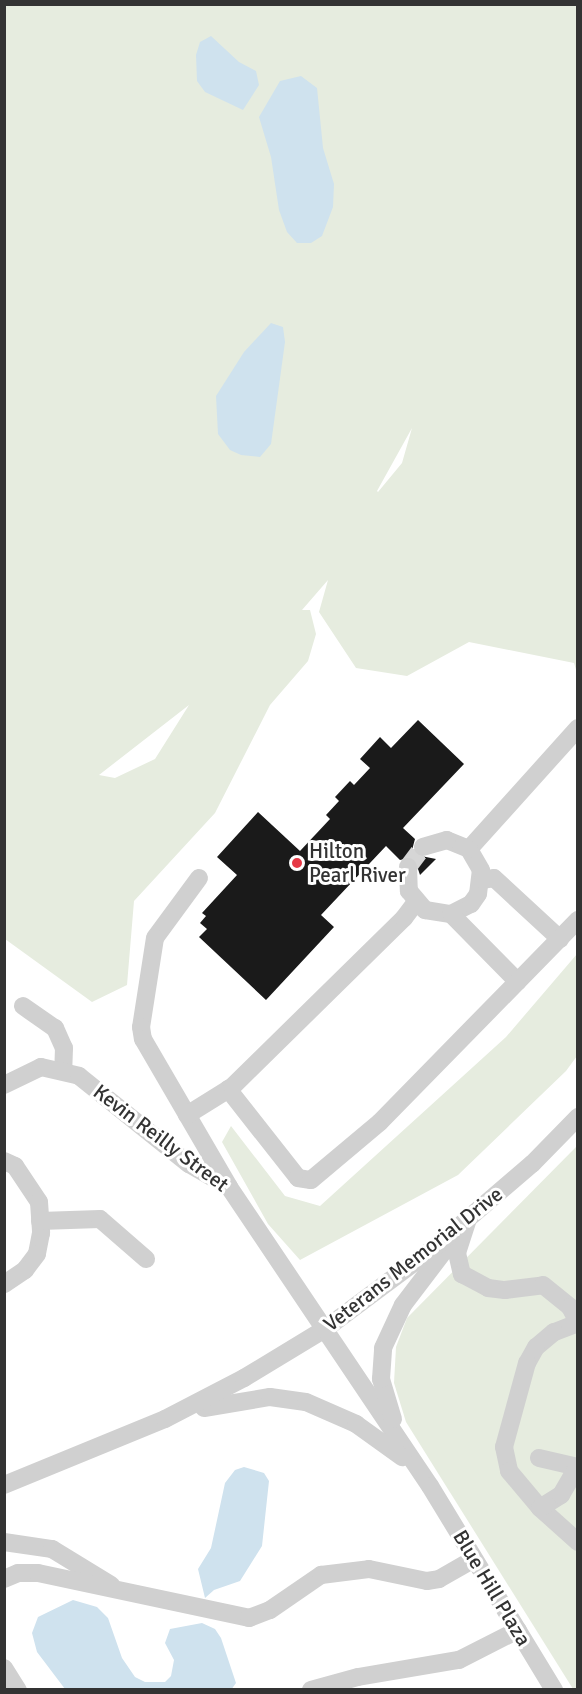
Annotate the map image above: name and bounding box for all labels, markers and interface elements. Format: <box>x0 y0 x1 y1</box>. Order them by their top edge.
place label: Hilton Pearl River <box>309 838 406 888</box>
marker: Hilton Pearl River <box>290 856 304 870</box>
street label: Kevin Reilly Street <box>88 1079 234 1197</box>
street label: Veterans Memorial Drive <box>319 1181 507 1337</box>
street label: Blue Hill Plaza <box>448 1526 536 1650</box>

